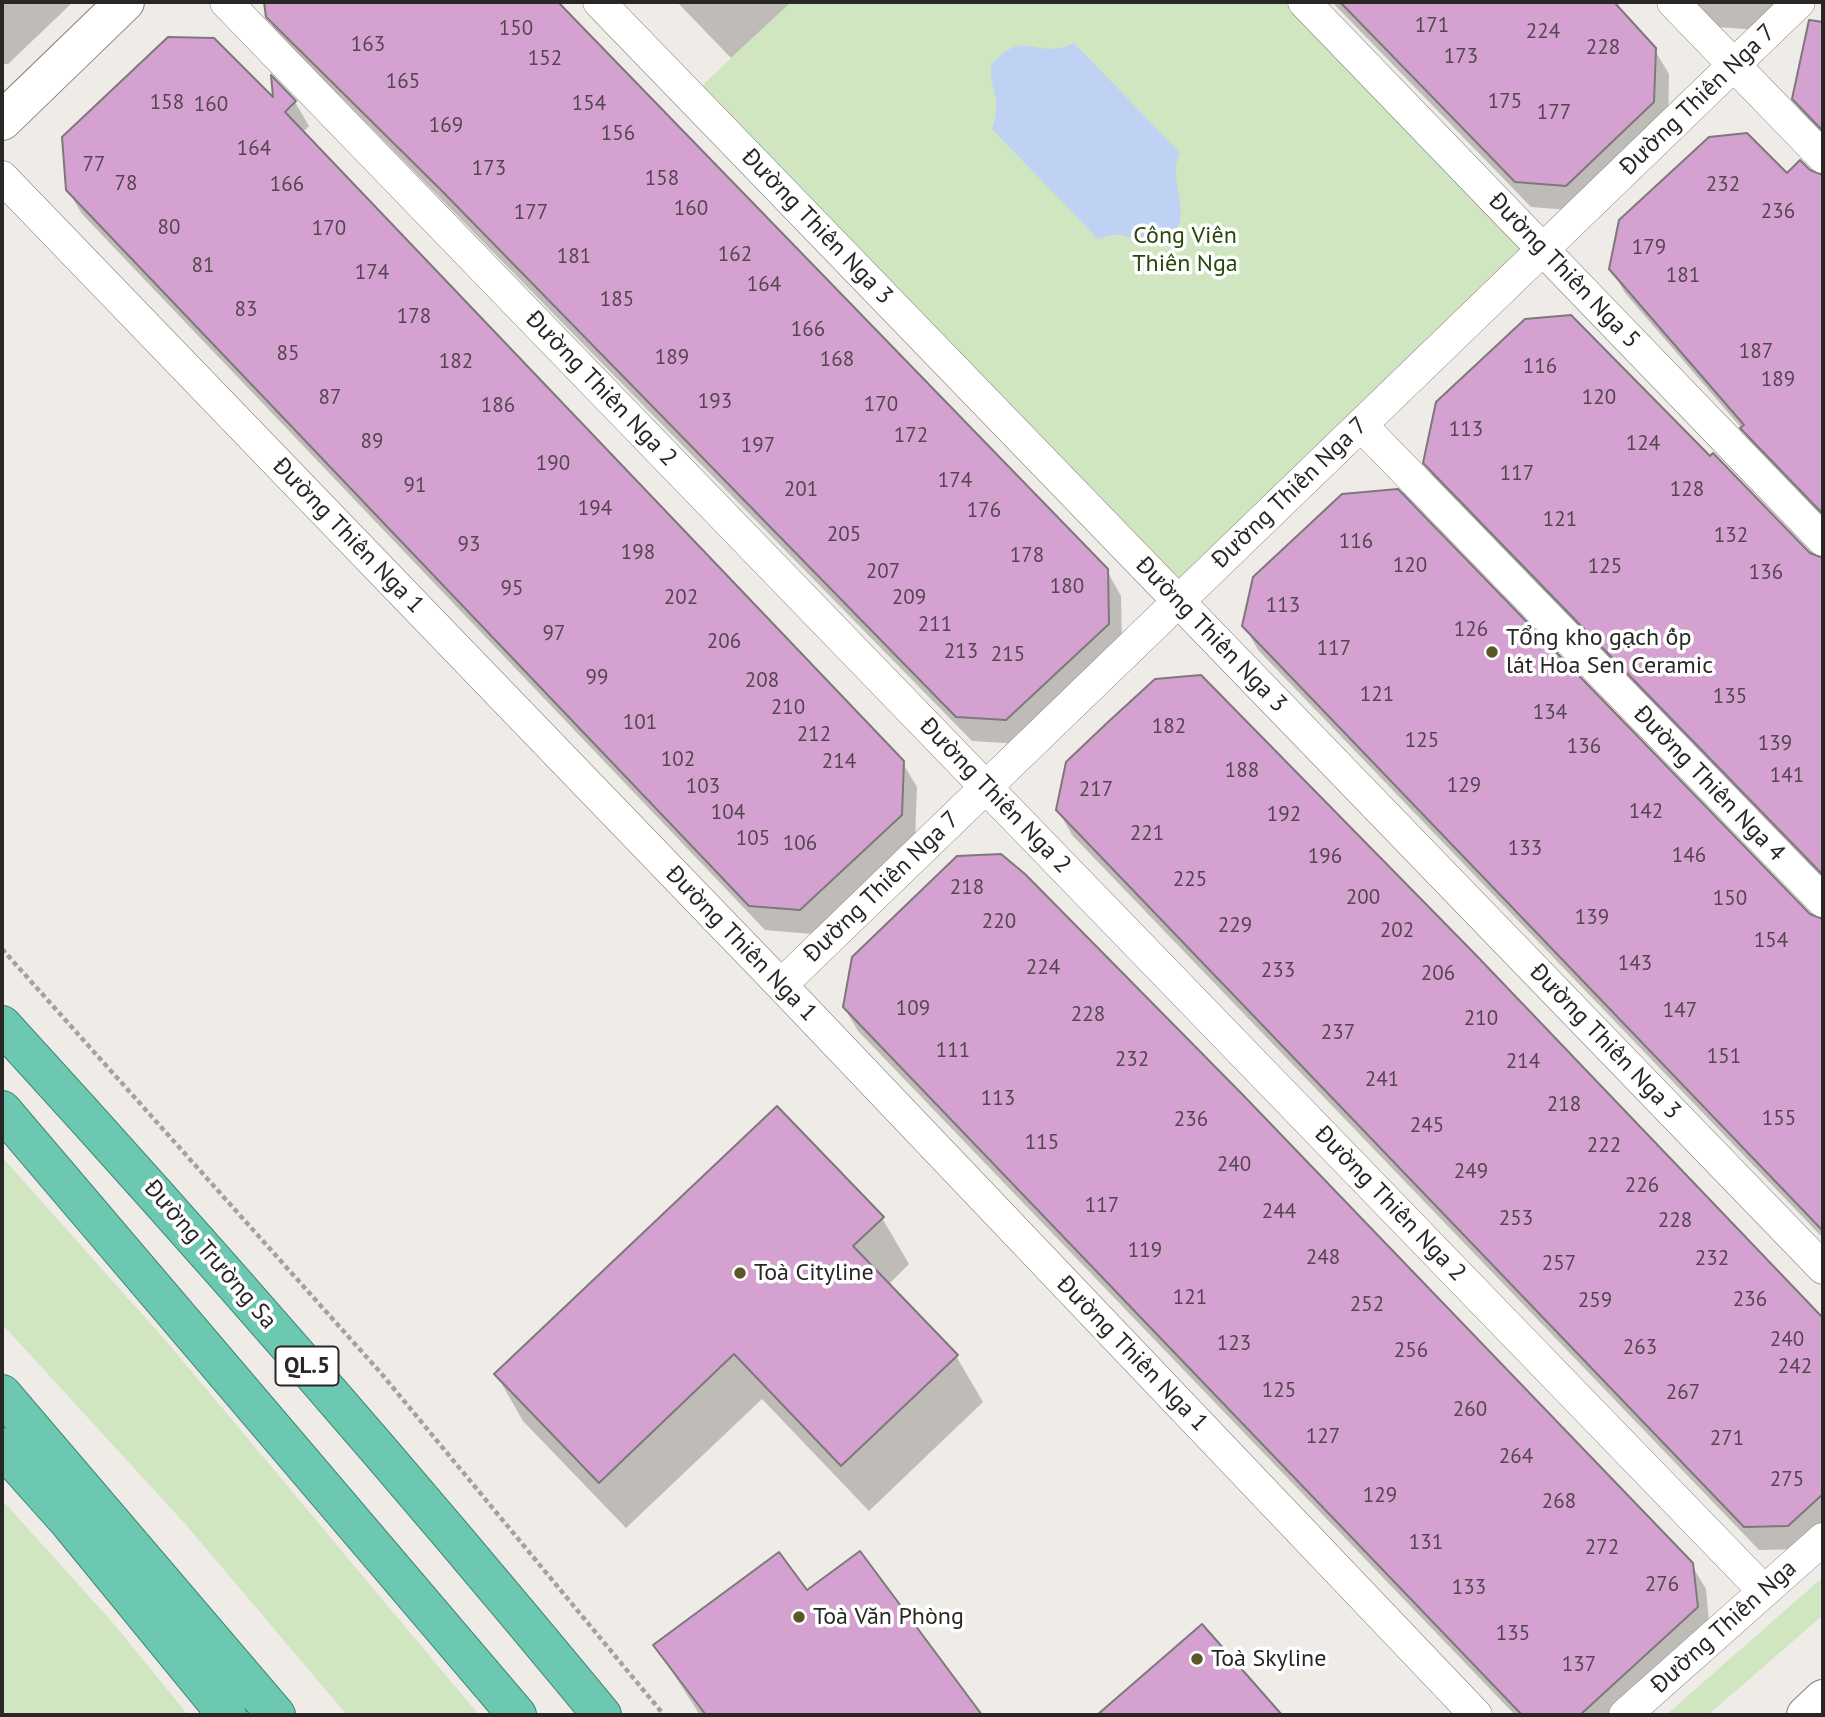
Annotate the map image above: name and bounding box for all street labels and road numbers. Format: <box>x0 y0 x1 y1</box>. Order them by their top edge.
street label: Đường Thiên Nga 7 <box>1614 18 1782 182</box>
street label: Đường Thiên Nga 3 <box>735 143 899 311</box>
street label: Đường Thiên Nga 5 <box>1482 187 1646 355</box>
street label: Đường Thiên Nga 2 <box>519 305 683 473</box>
street label: Đường Thiên Nga 7 <box>1206 411 1374 575</box>
street label: Đường Thiên Nga 1 <box>266 452 430 620</box>
street label: Đường Thiên Nga 3 <box>1129 551 1293 719</box>
street label: Đường Thiên Nga 4 <box>1627 700 1791 868</box>
street label: Đường Thiên Nga 2 <box>913 712 1077 880</box>
street label: Đường Thiên Nga 7 <box>798 805 966 969</box>
street label: Đường Thiên Nga 1 <box>659 860 823 1028</box>
street label: Đường Thiên Nga 3 <box>1523 958 1687 1126</box>
street label: Đường Thiên Nga 2 <box>1308 1120 1472 1288</box>
street label: Đường Trường Sa <box>138 1175 282 1335</box>
street label: Đường Thiên Nga 1 <box>1050 1270 1214 1438</box>
road number: QL.5 <box>276 1346 338 1386</box>
street label: Đường Thiên Nga <box>1645 1554 1803 1700</box>

